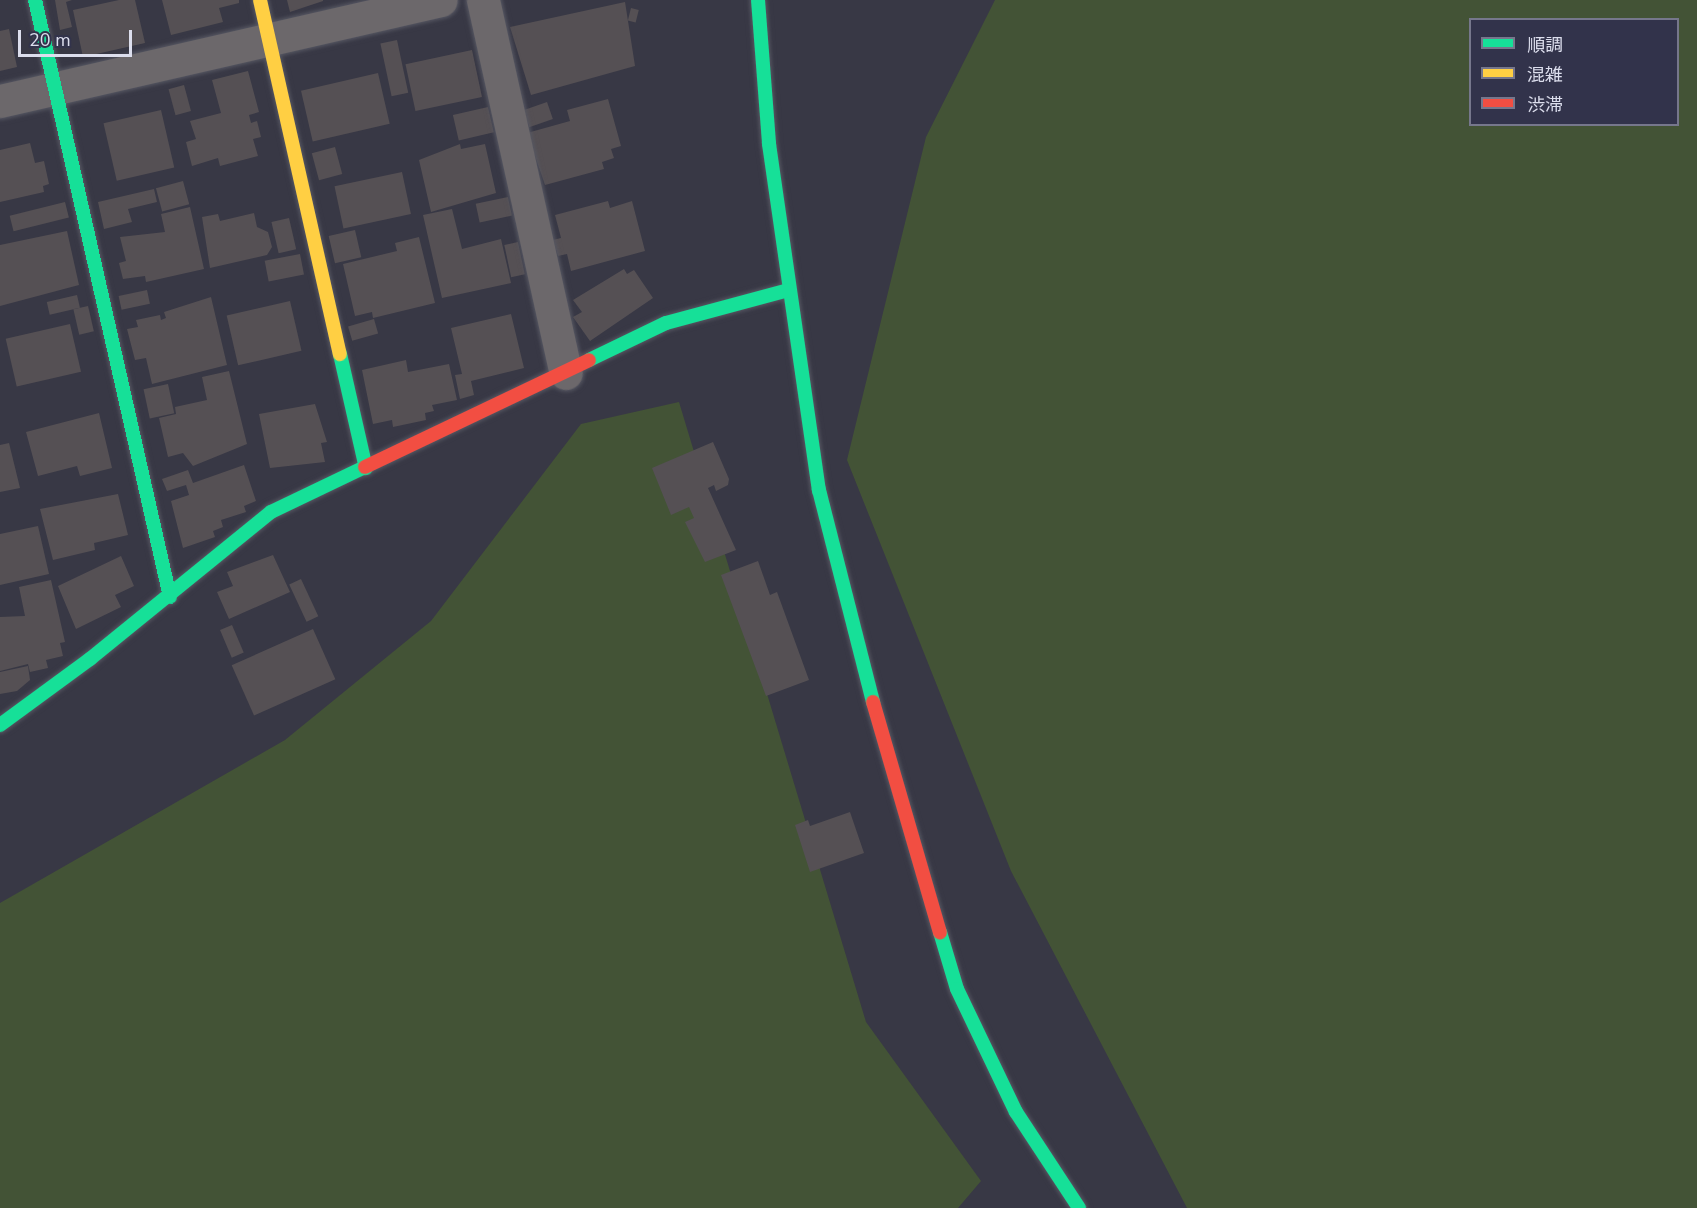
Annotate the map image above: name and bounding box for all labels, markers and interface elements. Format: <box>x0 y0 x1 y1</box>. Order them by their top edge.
scale bar <box>21 18 135 56</box>
legend <box>1469 18 1679 126</box>
text: 20 m <box>29 28 71 52</box>
text: 順調 <box>1527 33 1563 57</box>
text: 混雑 <box>1527 63 1563 87</box>
text: 渋滞 <box>1527 93 1563 117</box>

